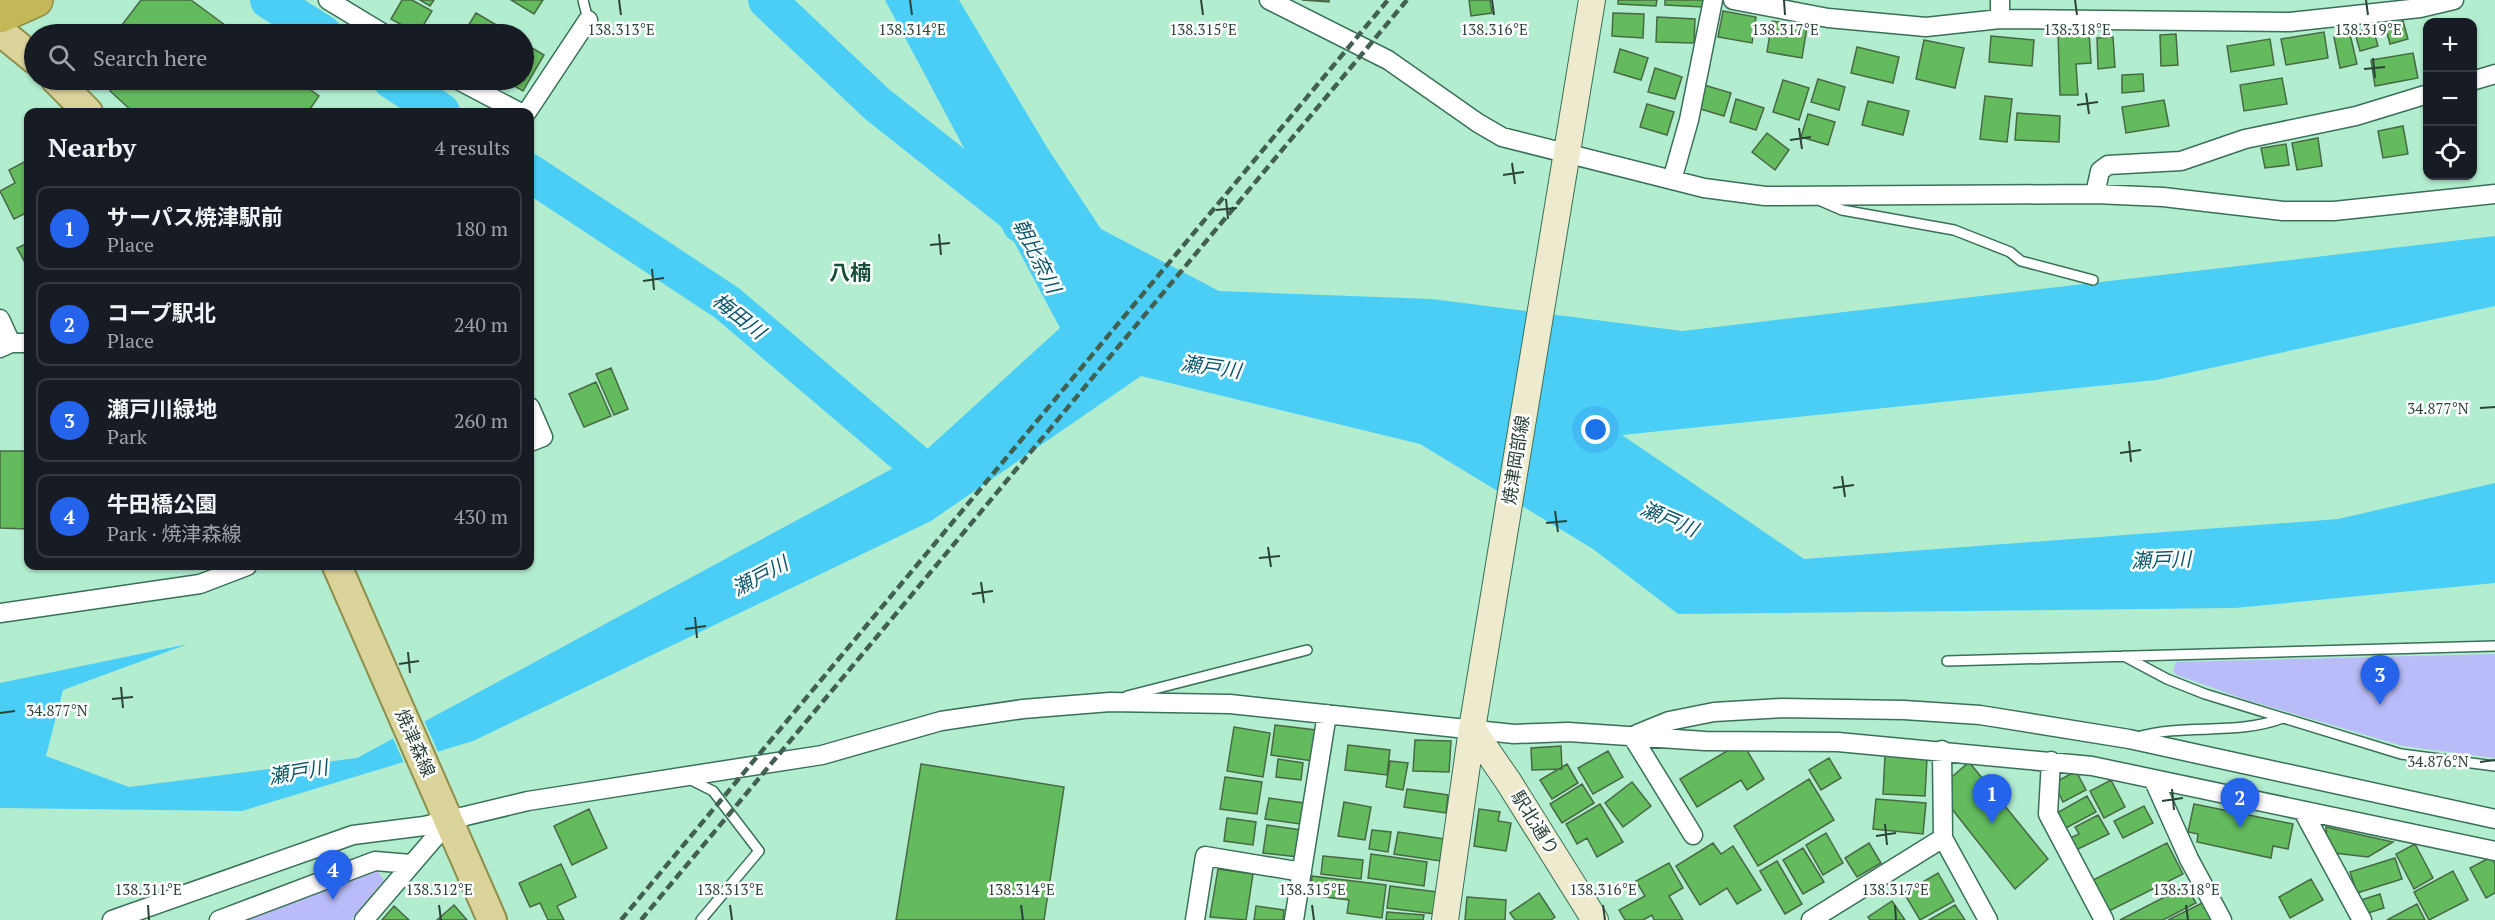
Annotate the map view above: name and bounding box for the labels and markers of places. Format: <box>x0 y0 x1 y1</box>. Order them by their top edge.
pin: 3 <box>2360 656 2400 705</box>
pin: 1 <box>1972 774 2012 824</box>
pin: 2 <box>2220 778 2260 828</box>
pin: 4 <box>314 850 352 900</box>

